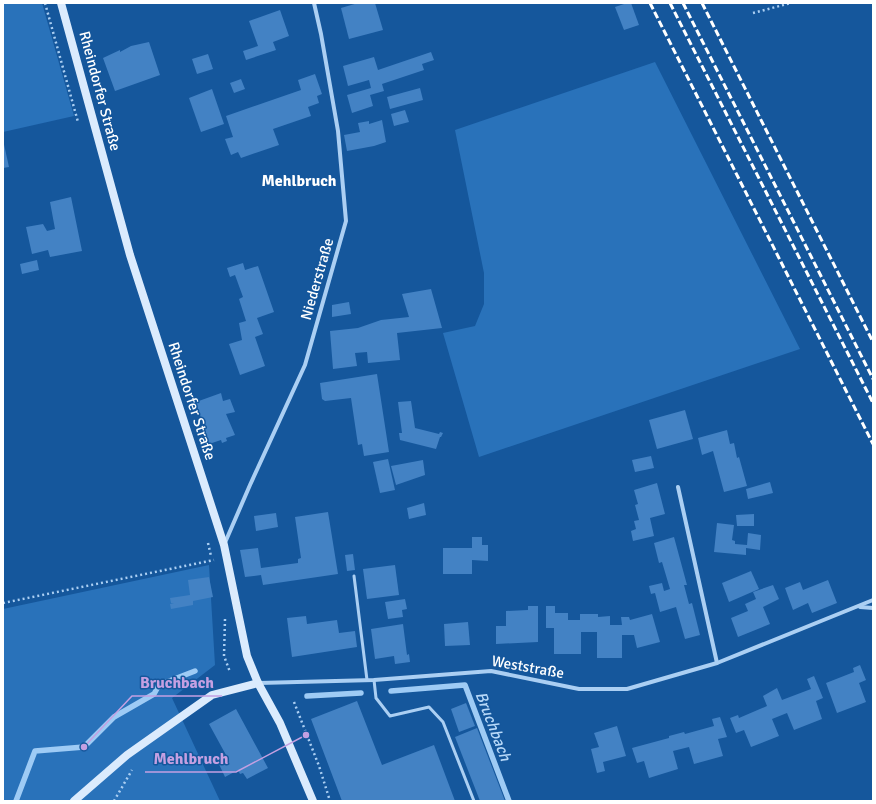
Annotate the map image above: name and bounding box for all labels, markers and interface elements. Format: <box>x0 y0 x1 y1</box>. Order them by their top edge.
street label: Rheindorfer Straße <box>75 29 125 153</box>
district label: Mehlbruch <box>262 171 337 191</box>
street label: Niederstraße <box>297 236 337 322</box>
street label: Rheindorfer Straße <box>164 340 220 462</box>
street label: Weststraße <box>490 652 566 682</box>
callout: Bruchbach <box>132 668 222 696</box>
text: Bruchbach <box>140 673 214 693</box>
water label: Bruchbach <box>471 689 516 765</box>
callout: Mehlbruch <box>145 744 236 772</box>
text: Mehlbruch <box>154 749 229 769</box>

